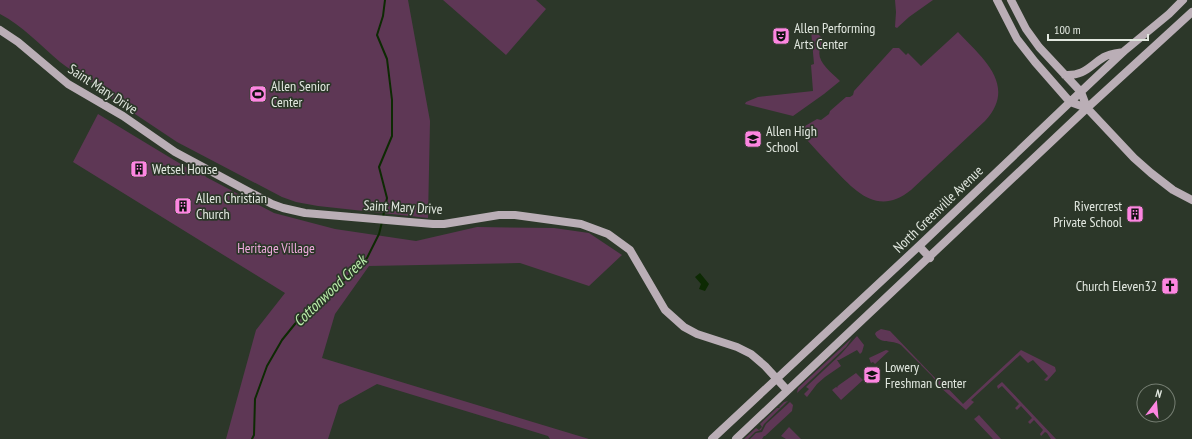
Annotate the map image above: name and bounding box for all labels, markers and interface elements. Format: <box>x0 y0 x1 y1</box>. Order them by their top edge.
scale bar <box>1048 16 1148 42</box>
place label: Allen Performing Arts Center <box>794 19 875 53</box>
text: 100 m <box>1054 22 1081 37</box>
theatre icon: Allen Performing Arts Center <box>771 26 791 46</box>
street label: Saint Mary Drive <box>65 60 141 118</box>
place label: Allen Senior Center <box>271 77 330 111</box>
sports icon: Allen Senior Center <box>248 84 268 104</box>
place label: Allen High School <box>766 122 817 156</box>
school or university icon: Allen High School <box>743 129 763 149</box>
building icon: Wetsel House <box>129 159 149 179</box>
place label: Wetsel House <box>152 160 218 178</box>
street label: North Greenville Avenue <box>889 161 987 256</box>
place label: Allen Christian Church <box>196 189 267 223</box>
building icon: Allen Christian Church <box>173 196 193 216</box>
street label: Saint Mary Drive <box>363 196 443 218</box>
place label: Rivercrest Private School <box>1053 197 1123 231</box>
building icon: Rivercrest Private School <box>1125 204 1145 224</box>
park label: Heritage Village <box>237 239 315 257</box>
water label: Cottonwood Creek <box>289 250 372 330</box>
church icon: Church Eleven32 <box>1160 276 1180 296</box>
place label: Church Eleven32 <box>1076 277 1157 295</box>
place label: Lowery Freshman Center <box>885 358 967 392</box>
school or university icon: Lowery Freshman Center <box>862 365 882 385</box>
north arrow <box>1136 383 1176 423</box>
text: N <box>1154 386 1164 401</box>

